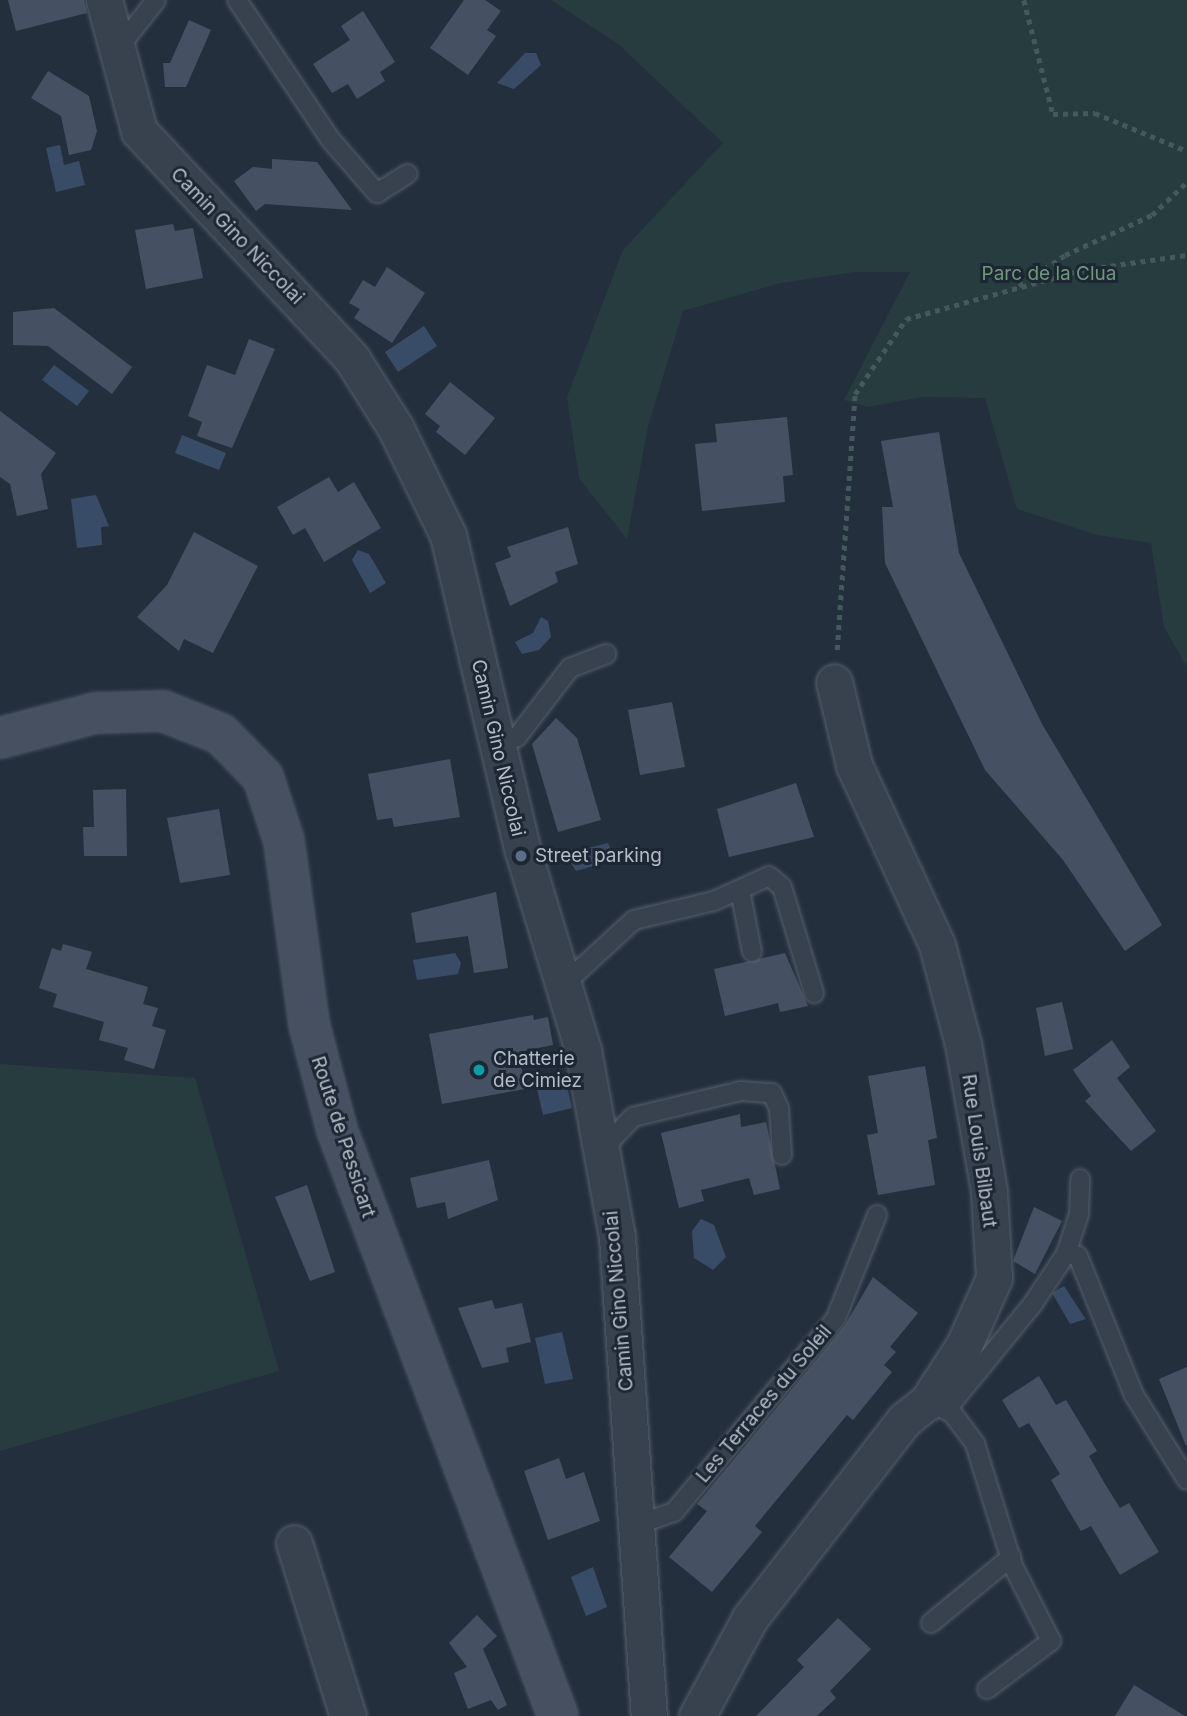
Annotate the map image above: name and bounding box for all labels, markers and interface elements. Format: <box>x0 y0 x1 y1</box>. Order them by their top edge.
street label: Camin Gino Niccolai <box>166 163 308 309</box>
park label: Parc de la Clua <box>982 263 1116 285</box>
street label: Camin Gino Niccolai <box>467 657 529 839</box>
place label: Street parking <box>535 845 662 867</box>
marker: Street parking <box>513 848 529 864</box>
place label: Chatterie de Cimiez <box>493 1048 582 1092</box>
street label: Route de Pessicart <box>306 1053 380 1221</box>
marker: Chatterie de Cimiez <box>471 1062 487 1078</box>
street label: Rue Louis Bilbaut <box>957 1073 1001 1229</box>
street label: Camin Gino Niccolai <box>600 1210 638 1392</box>
street label: Les Terraces du Soleil <box>692 1321 836 1487</box>

